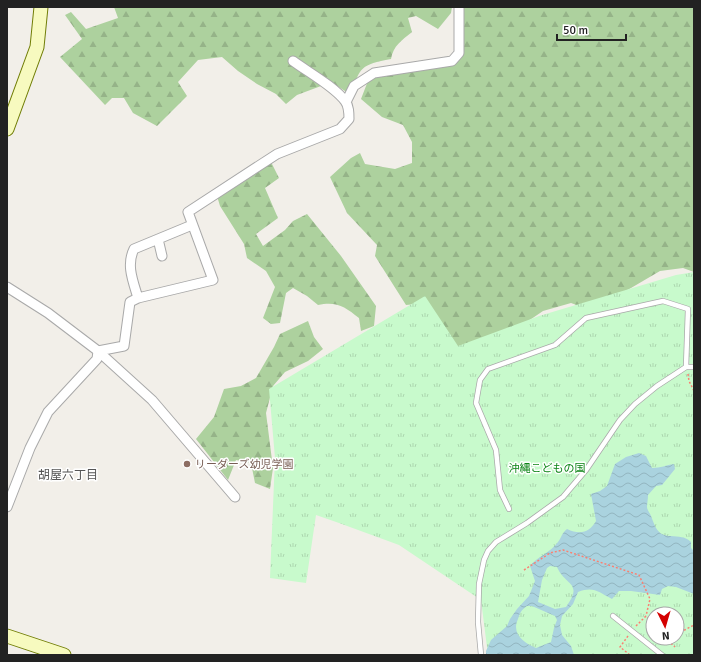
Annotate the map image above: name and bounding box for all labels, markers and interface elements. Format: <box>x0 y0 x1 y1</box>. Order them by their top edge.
scale bar <box>557 16 626 42</box>
text: 50 m <box>563 23 588 38</box>
place label: リーダーズ幼児学園 <box>195 458 293 471</box>
marker: リーダーズ幼児学園 <box>182 459 192 469</box>
park label: 沖縄こどもの国 <box>509 462 586 475</box>
district label: 胡屋六丁目 <box>38 468 98 483</box>
north arrow <box>645 606 685 646</box>
text: N <box>661 629 670 642</box>

